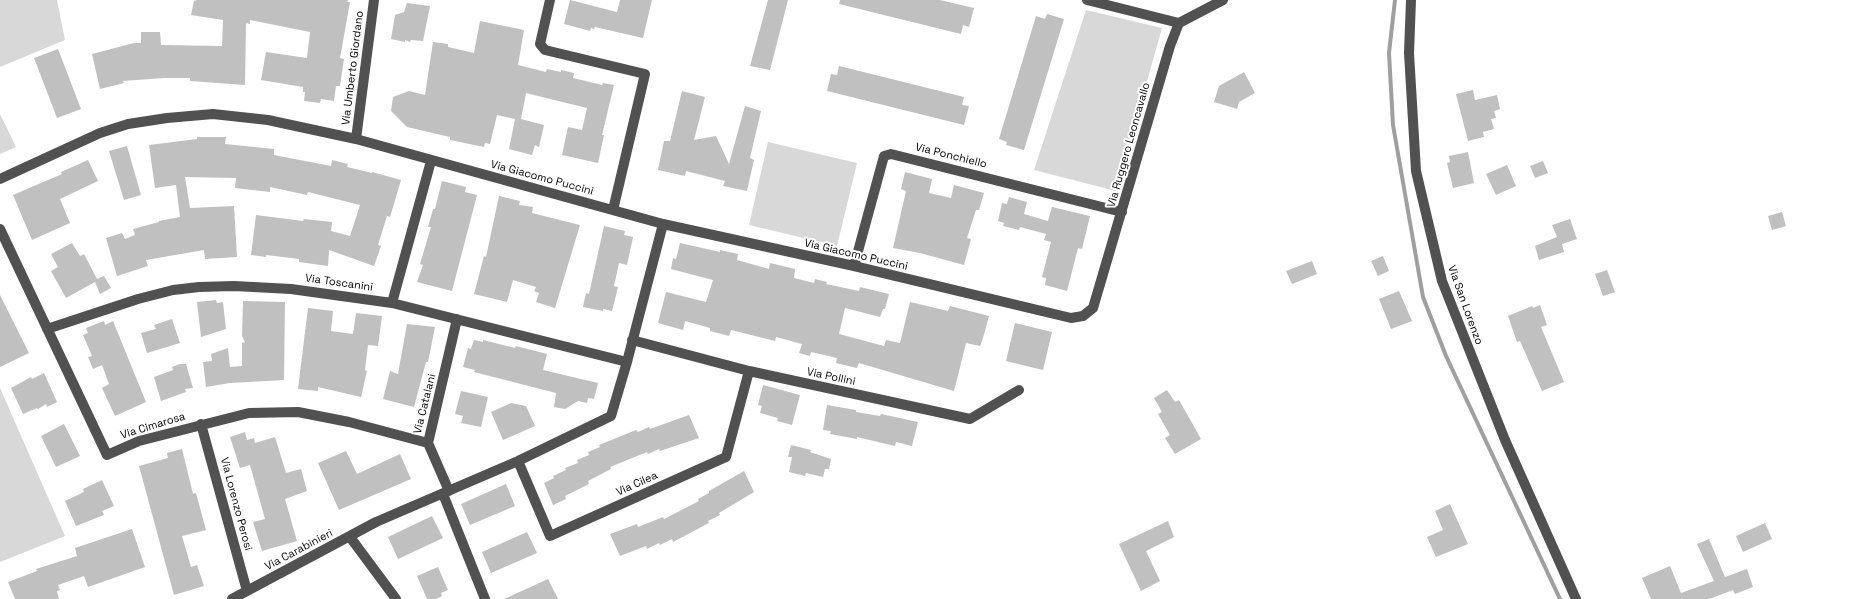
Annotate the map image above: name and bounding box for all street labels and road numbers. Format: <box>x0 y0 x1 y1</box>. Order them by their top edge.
street label: Via Umberto Giordano <box>339 10 367 126</box>
street label: Via Ruggero Leoncavallo <box>1105 81 1153 209</box>
street label: Via Ponchiello <box>914 141 988 171</box>
street label: Via Giacomo Puccini <box>489 158 595 198</box>
street label: Via Giacomo Puccini <box>803 237 909 273</box>
street label: Via San Lorenzo <box>1445 263 1485 347</box>
street label: Via Toscanini <box>304 272 374 294</box>
street label: Via Pollini <box>805 365 857 389</box>
street label: Via Catalani <box>411 373 439 435</box>
street label: Via Cimarosa <box>119 410 187 442</box>
street label: Via Lorenzo Perosi <box>217 456 255 552</box>
street label: Via Cilea <box>614 469 660 499</box>
street label: Via Carabinieri <box>263 527 335 573</box>

